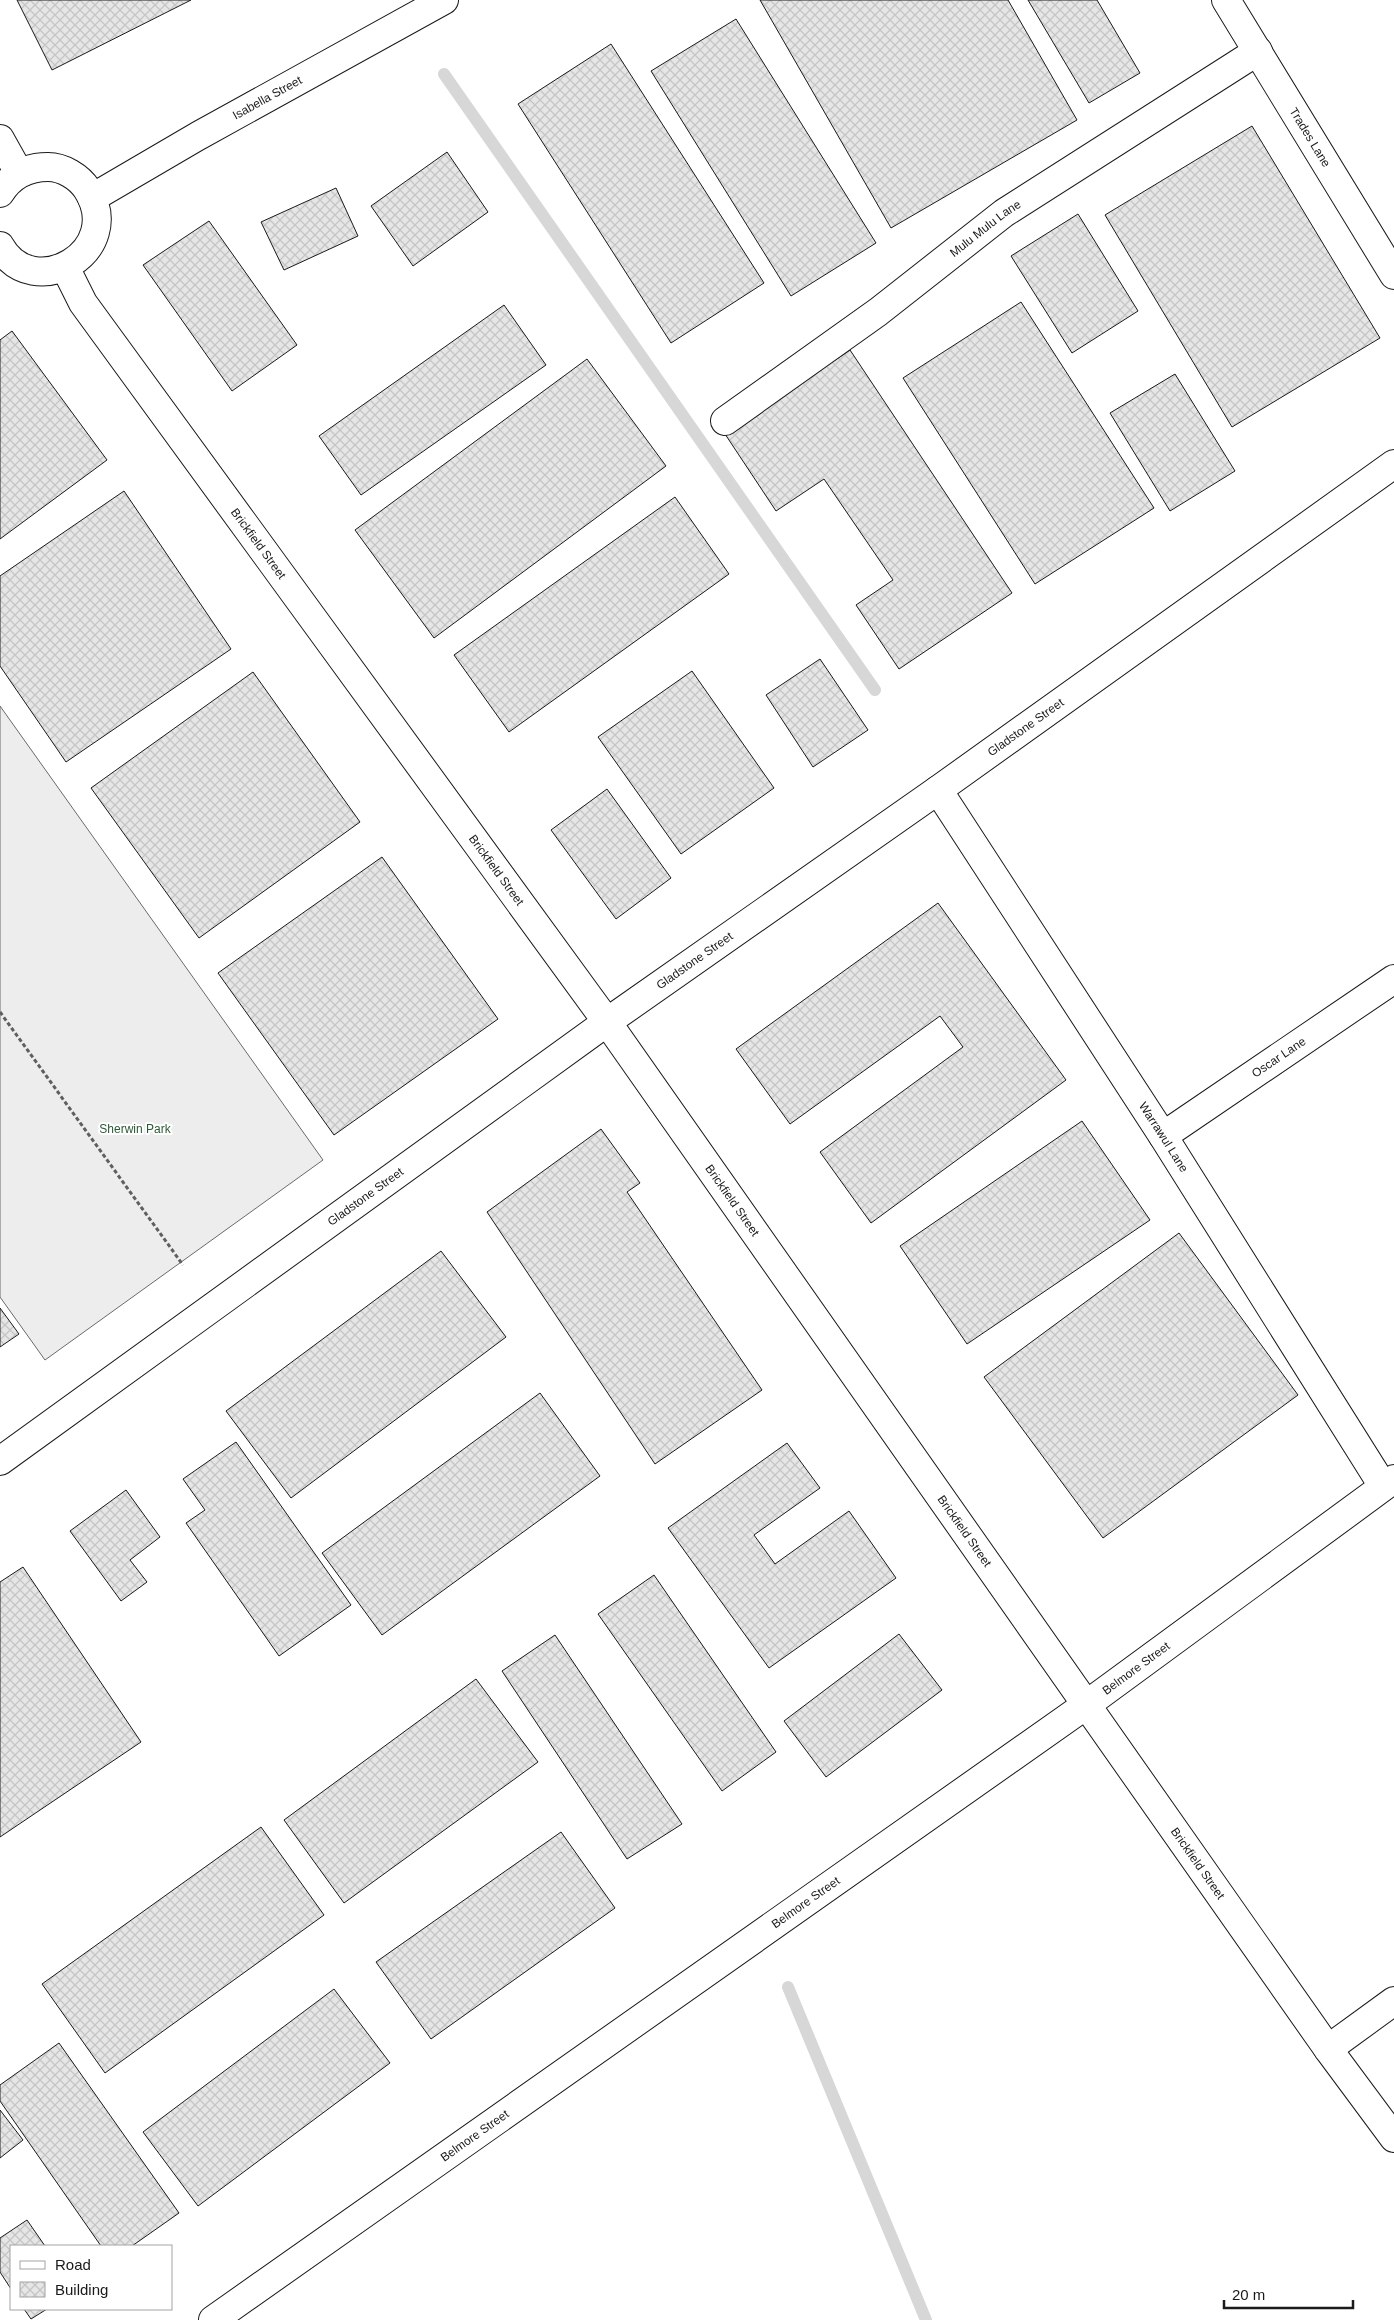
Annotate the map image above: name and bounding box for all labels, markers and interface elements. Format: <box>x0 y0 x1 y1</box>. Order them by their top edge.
street label: Isabella Street <box>230 73 305 122</box>
street label: Trades Lane <box>1286 105 1334 170</box>
street label: Mulu Mulu Lane <box>947 197 1024 260</box>
street label: Brickfield Street <box>228 505 289 582</box>
street label: Gladstone Street <box>985 695 1067 759</box>
street label: Brickfield Street <box>466 832 527 909</box>
street label: Gladstone Street <box>654 929 736 992</box>
street label: Oscar Lane <box>1249 1034 1309 1081</box>
street label: Warrawul Lane <box>1136 1100 1191 1175</box>
park label: Sherwin Park <box>99 1122 172 1136</box>
street label: Brickfield Street <box>702 1162 763 1239</box>
street label: Gladstone Street <box>325 1164 407 1229</box>
street label: Brickfield Street <box>935 1493 995 1570</box>
street label: Belmore Street <box>1100 1639 1173 1698</box>
street label: Brickfield Street <box>1168 1825 1228 1902</box>
street label: Belmore Street <box>769 1873 843 1931</box>
street label: Belmore Street <box>438 2107 512 2165</box>
legend <box>10 2245 172 2310</box>
text: Road <box>55 2256 91 2273</box>
scale bar <box>1224 2278 1353 2310</box>
text: Building <box>55 2281 108 2298</box>
text: 20 m <box>1232 2286 1265 2303</box>

